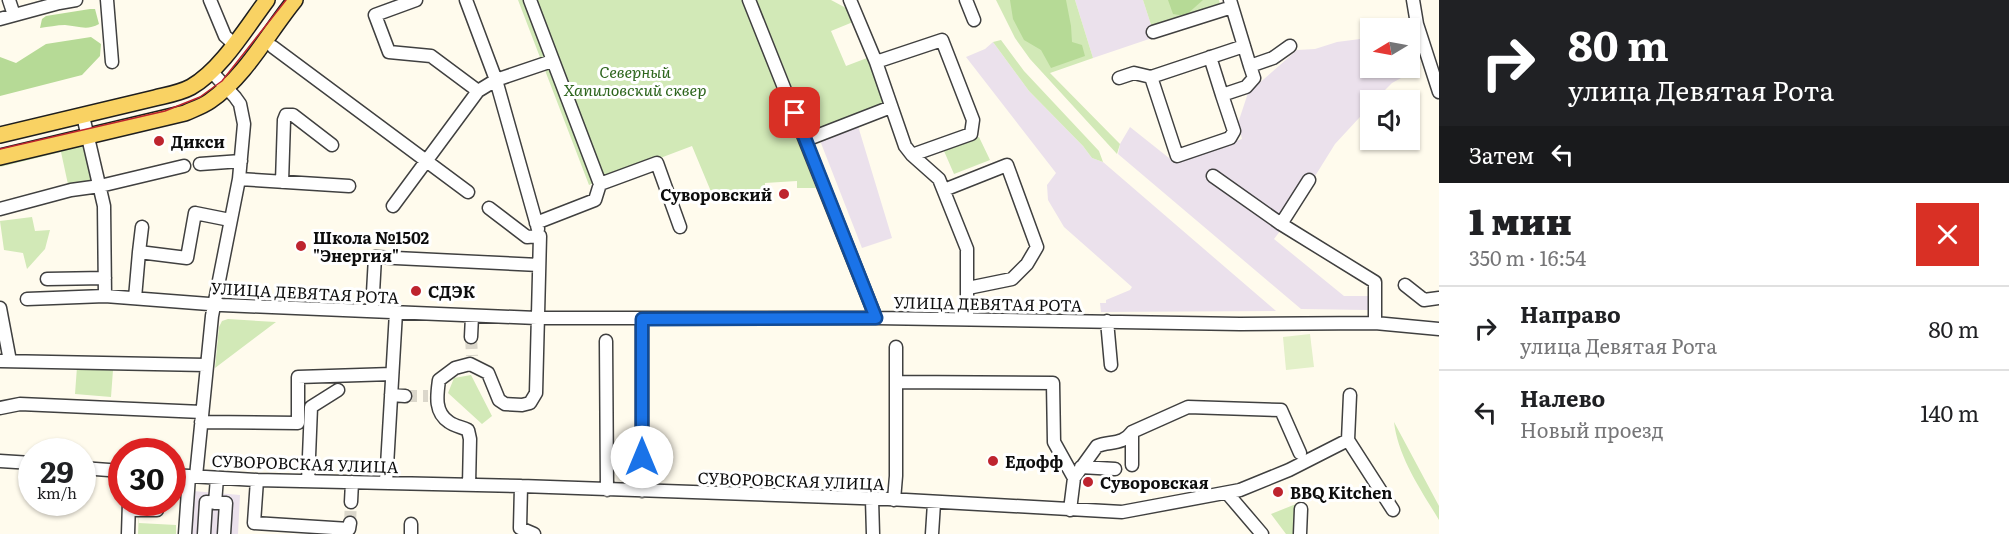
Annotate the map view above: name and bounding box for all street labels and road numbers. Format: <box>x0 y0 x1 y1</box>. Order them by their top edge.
street label: УЛИЦА ДЕВЯТАЯ РОТА <box>210 275 400 309</box>
street label: УЛИЦА ДЕВЯТАЯ РОТА <box>893 289 1083 317</box>
street label: СУВОРОВСКАЯ УЛИЦА <box>211 448 399 478</box>
street label: СУВОРОВСКАЯ УЛИЦА <box>697 465 885 495</box>

